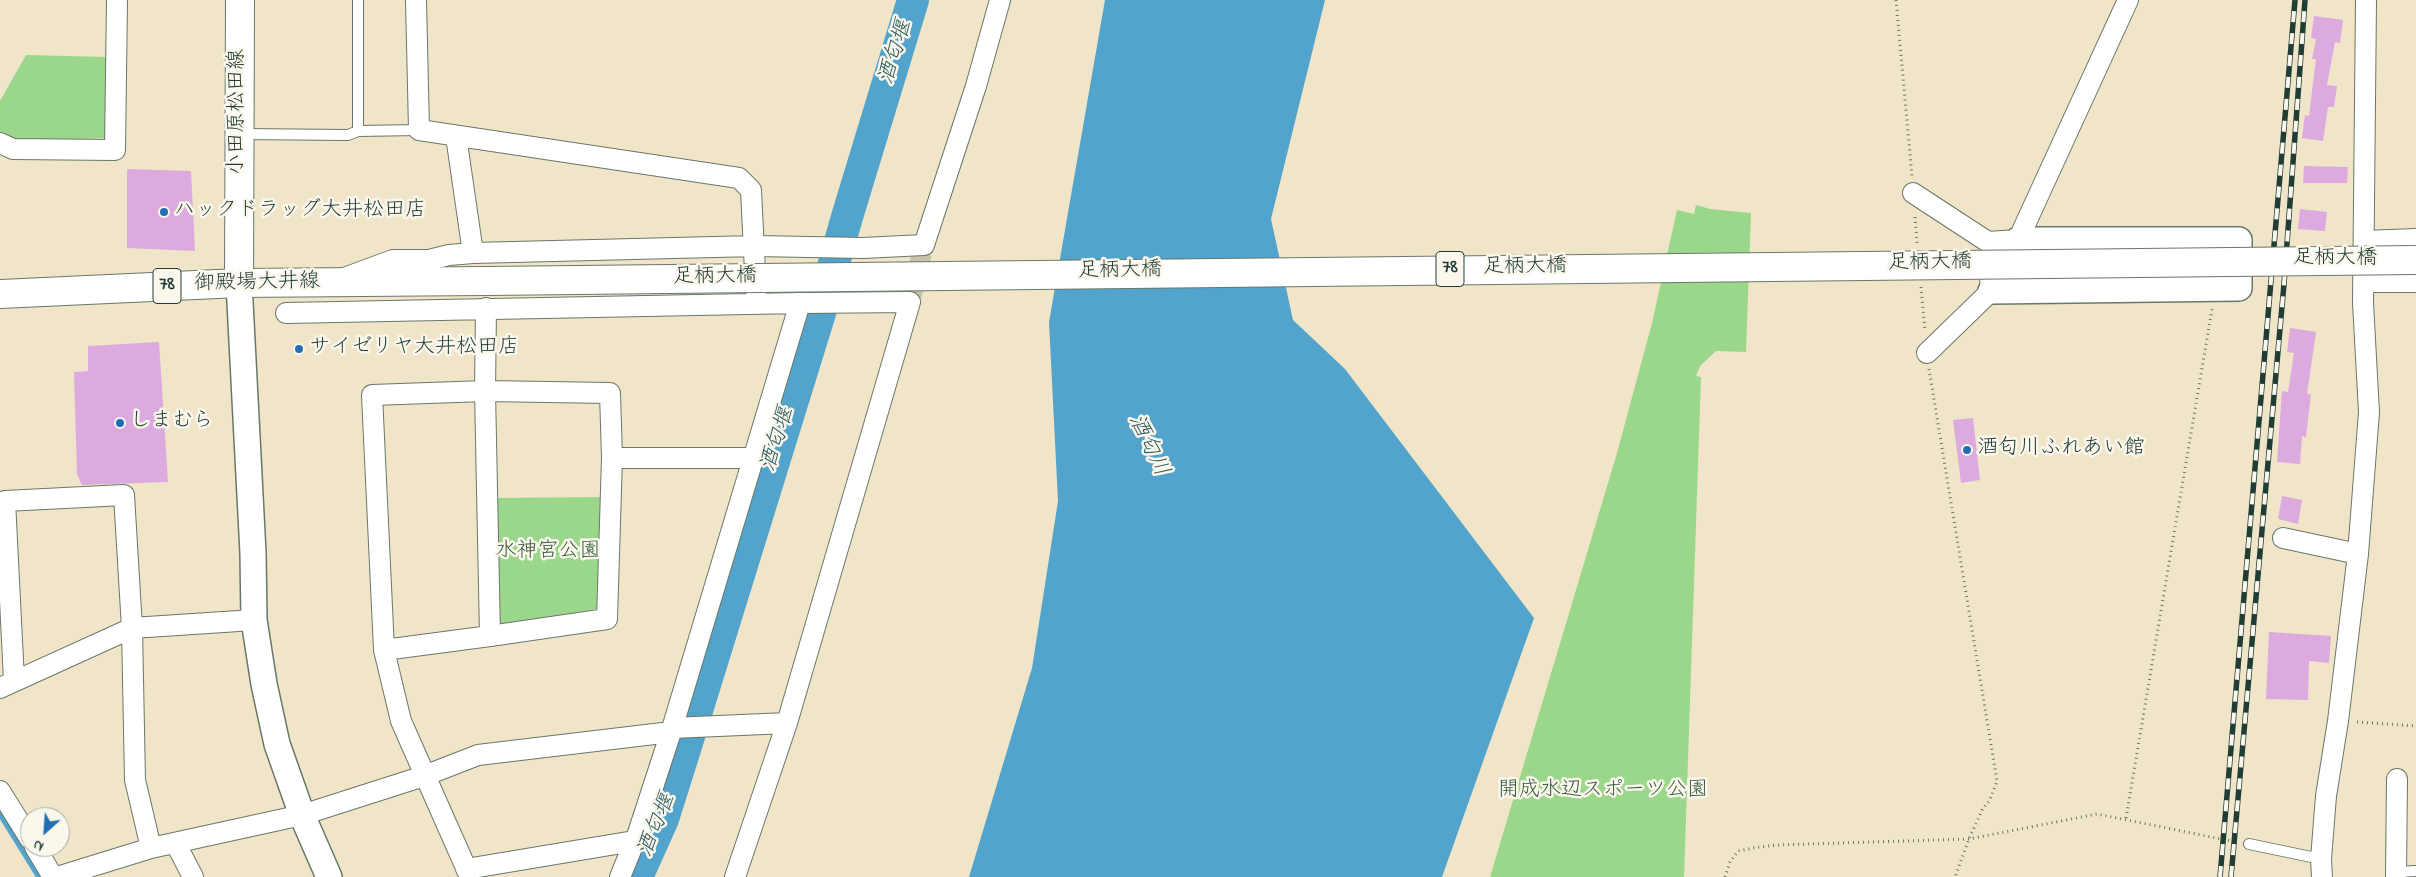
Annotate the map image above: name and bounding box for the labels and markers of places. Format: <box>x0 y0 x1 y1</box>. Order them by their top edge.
place label: ハックドラッグ大井松田店 <box>174 199 426 225</box>
marker: ハックドラッグ大井松田店 <box>158 206 170 218</box>
place label: サイゼリヤ大井松田店 <box>309 336 519 362</box>
marker: サイゼリヤ大井松田店 <box>293 343 305 355</box>
place label: しまむら <box>130 410 214 436</box>
marker: しまむら <box>114 417 126 429</box>
place label: 酒匂川ふれあい館 <box>1977 437 2145 463</box>
marker: 酒匂川ふれあい館 <box>1961 444 1973 456</box>

